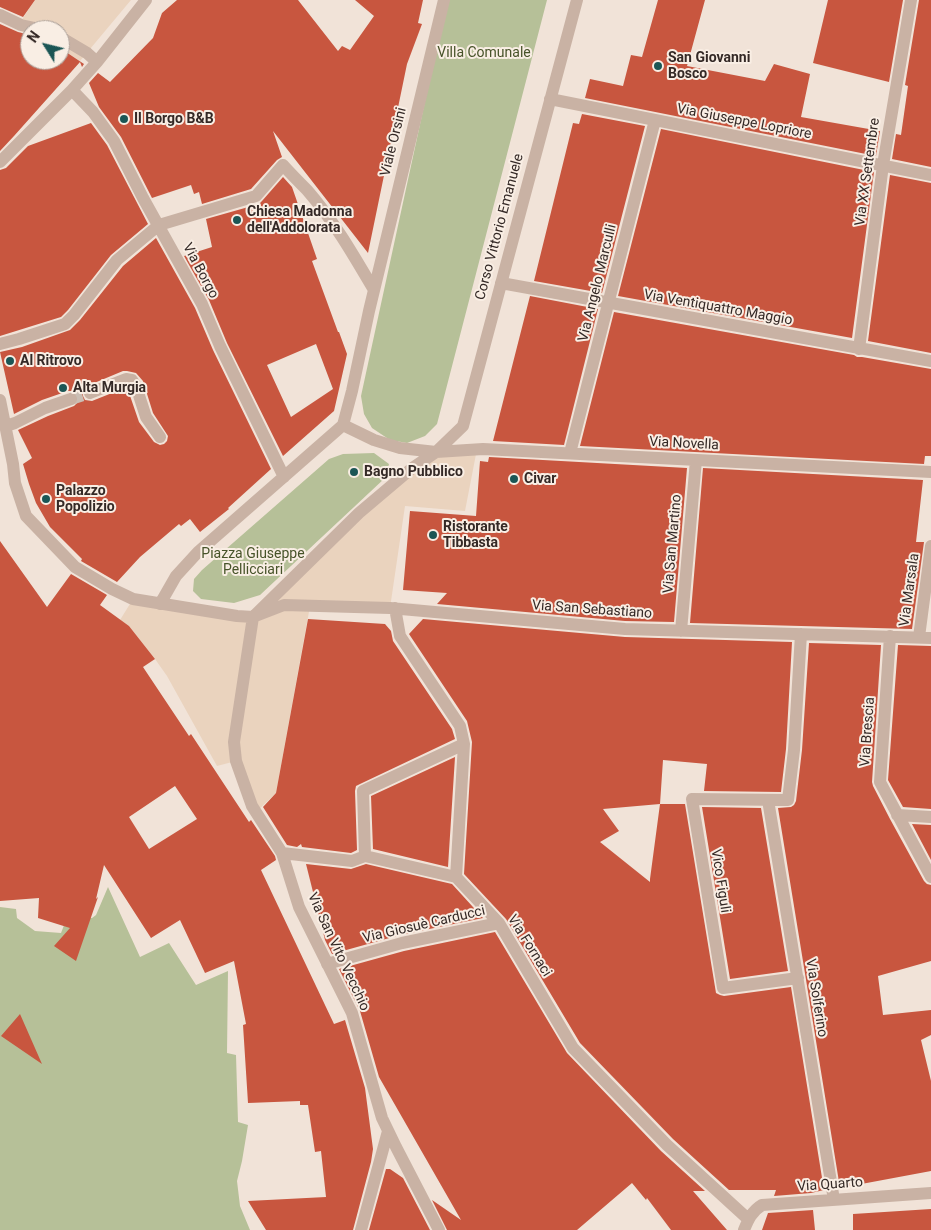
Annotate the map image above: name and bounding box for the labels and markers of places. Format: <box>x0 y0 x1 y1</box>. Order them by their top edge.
place label: San Giovanni Bosco <box>668 50 750 82</box>
marker: San Giovanni Bosco <box>652 60 664 72</box>
place label: Il Borgo B&B <box>134 111 214 127</box>
marker: Il Borgo B&B <box>118 113 130 125</box>
place label: Chiesa Madonna dell'Addolorata <box>247 204 352 236</box>
marker: Chiesa Madonna dell'Addolorata <box>231 214 243 226</box>
place label: Al Ritrovo <box>20 353 82 369</box>
marker: Al Ritrovo <box>4 355 16 367</box>
place label: Alta Murgia <box>73 380 146 396</box>
marker: Alta Murgia <box>57 382 69 394</box>
place label: Bagno Pubblico <box>364 464 463 480</box>
marker: Bagno Pubblico <box>348 466 360 478</box>
place label: Civar <box>524 471 556 487</box>
marker: Civar <box>508 473 520 485</box>
place label: Palazzo Popolizio <box>56 483 115 516</box>
marker: Palazzo Popolizio <box>40 493 52 505</box>
place label: Ristorante Tibbasta <box>443 519 508 552</box>
marker: Ristorante Tibbasta <box>427 529 439 541</box>

